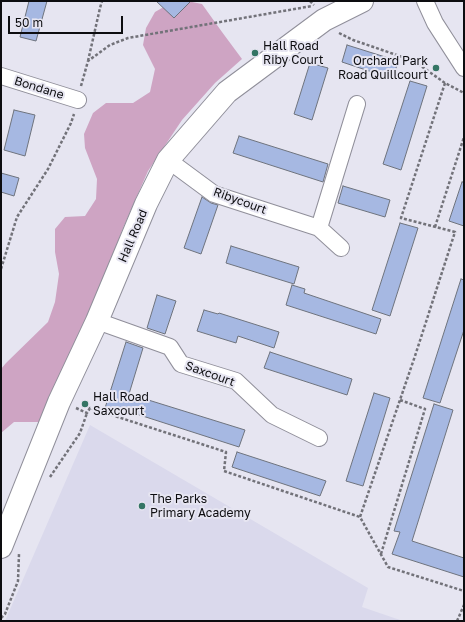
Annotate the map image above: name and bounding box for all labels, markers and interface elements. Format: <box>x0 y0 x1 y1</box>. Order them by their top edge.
scale bar <box>10 8 125 34</box>
text: 50 m <box>15 15 43 30</box>
place label: Hall Road Riby Court <box>263 39 324 67</box>
marker: Hall Road Riby Court <box>250 48 260 58</box>
place label: Orchard Park Road Quillcourt <box>338 54 428 82</box>
marker: Orchard Park Road Quillcourt <box>431 63 441 73</box>
street label: Bondane <box>12 74 66 102</box>
street label: Ribycourt <box>211 185 269 217</box>
street label: Hall Road <box>115 207 151 265</box>
street label: Saxcourt <box>183 358 237 390</box>
place label: Hall Road Saxcourt <box>93 390 149 418</box>
marker: Hall Road Saxcourt <box>80 399 90 409</box>
place label: The Parks Primary Academy <box>150 492 251 520</box>
marker: The Parks Primary Academy <box>137 501 147 511</box>

